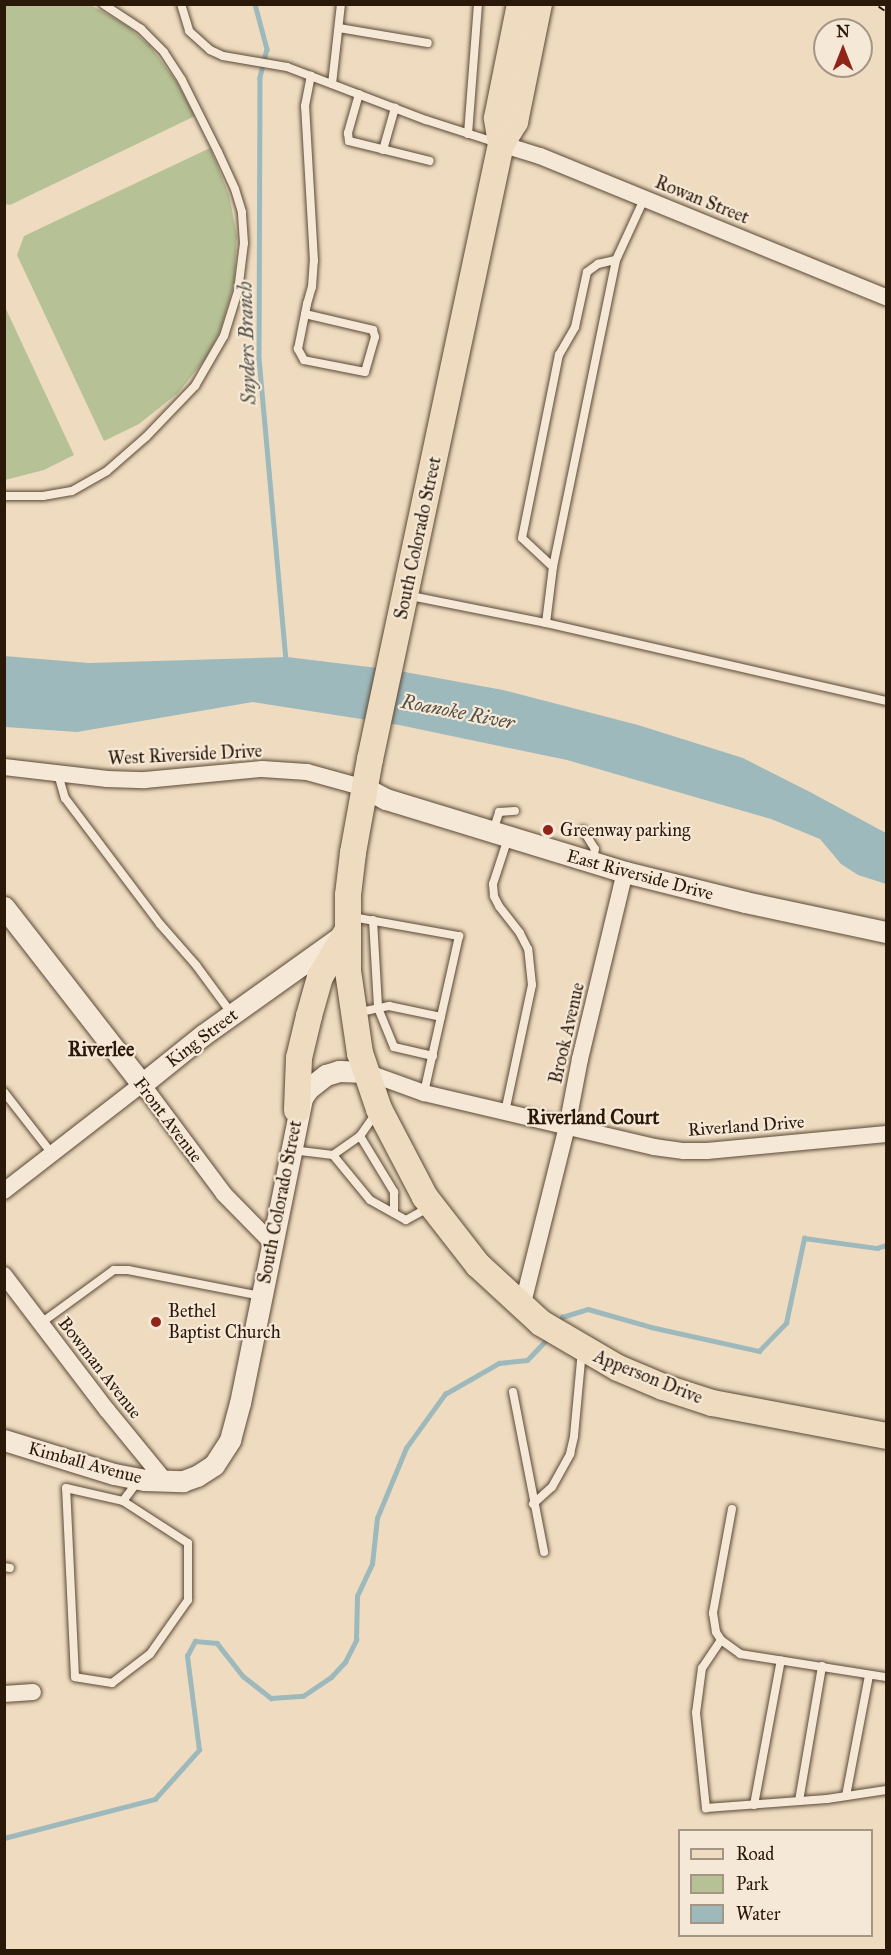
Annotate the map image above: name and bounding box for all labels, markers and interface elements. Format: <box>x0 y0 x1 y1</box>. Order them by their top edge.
north arrow <box>813 18 873 78</box>
text: N <box>836 22 850 41</box>
street label: Rowan Street <box>652 171 752 229</box>
water label: Snyders Branch <box>233 281 261 405</box>
street label: South Colorado Street <box>390 455 446 621</box>
water label: Roanoke River <box>399 689 517 735</box>
street label: West Riverside Drive <box>107 740 263 770</box>
place label: Greenway parking <box>560 819 690 841</box>
marker: Greenway parking <box>541 823 555 837</box>
street label: East Riverside Drive <box>564 845 716 905</box>
street label: Brook Avenue <box>545 980 589 1086</box>
street label: King Street <box>162 1004 242 1072</box>
district label: Riverlee <box>68 1037 134 1061</box>
street label: Front Avenue <box>129 1073 207 1167</box>
district label: Riverland Court <box>527 1105 659 1129</box>
street label: Riverland Drive <box>687 1111 805 1141</box>
street label: South Colorado Street <box>254 1118 306 1286</box>
place label: Bethel Baptist Church <box>168 1301 281 1344</box>
street label: Bowman Avenue <box>54 1313 146 1423</box>
marker: Bethel Baptist Church <box>149 1315 163 1329</box>
street label: Apperson Drive <box>590 1345 706 1409</box>
street label: Kimball Avenue <box>26 1437 144 1489</box>
legend <box>678 1829 873 1937</box>
text: Road <box>736 1843 774 1865</box>
text: Park <box>736 1873 769 1895</box>
text: Water <box>736 1903 780 1925</box>

